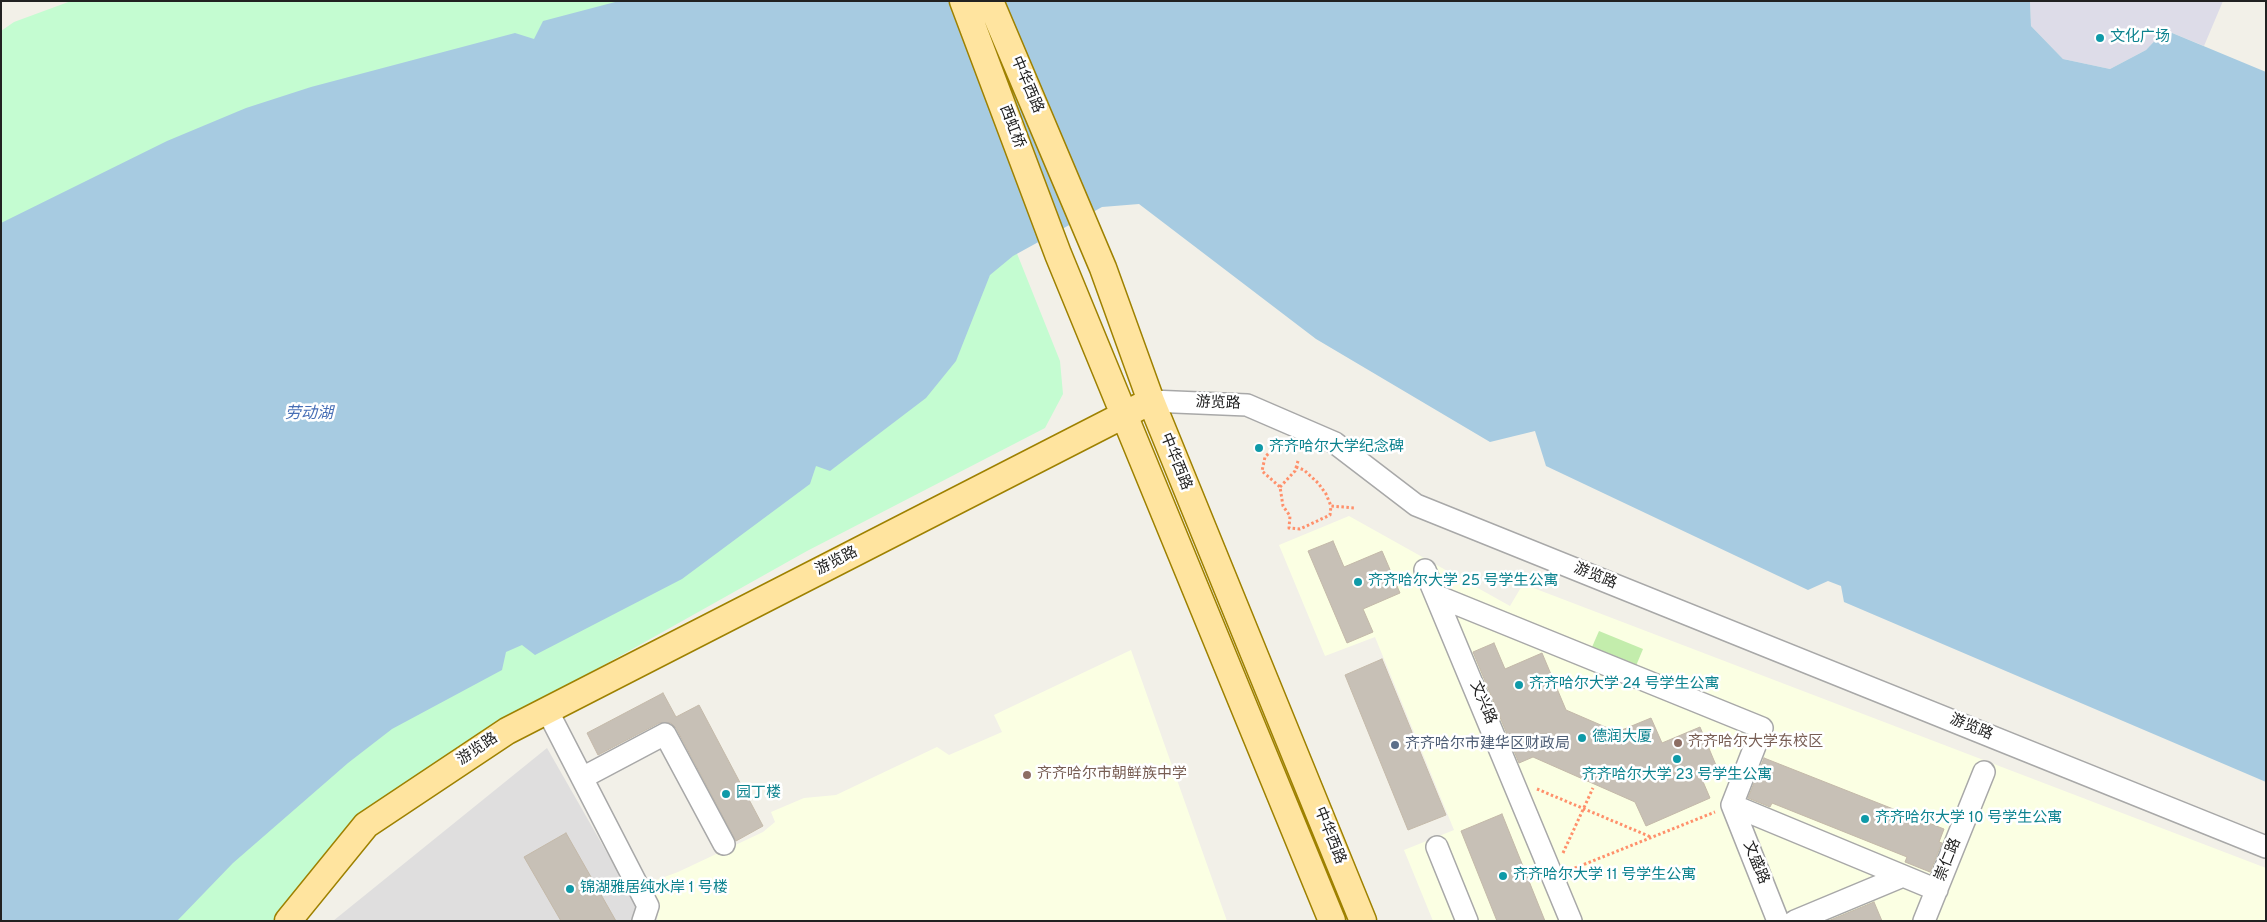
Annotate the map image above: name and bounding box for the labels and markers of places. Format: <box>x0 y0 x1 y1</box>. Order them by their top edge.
place label: 文化广场 <box>2110 29 2170 47</box>
marker: 文化广场 <box>2094 32 2106 44</box>
place label: 齐齐哈尔大学纪念碑 <box>1269 439 1404 457</box>
marker: 齐齐哈尔大学纪念碑 <box>1253 442 1265 454</box>
place label: 齐齐哈尔大学 25 号学生公寓 <box>1368 573 1559 591</box>
marker: 齐齐哈尔大学 25 号学生公寓 <box>1352 576 1364 588</box>
place label: 齐齐哈尔大学 24 号学生公寓 <box>1529 676 1719 694</box>
marker: 齐齐哈尔大学 24 号学生公寓 <box>1513 679 1525 691</box>
place label: 德润大厦 <box>1592 729 1652 747</box>
marker: 德润大厦 <box>1576 732 1588 744</box>
place label: 齐齐哈尔大学东校区 <box>1688 734 1823 752</box>
place label: 齐齐哈尔市建华区财政局 <box>1405 736 1570 754</box>
marker: 齐齐哈尔大学东校区 <box>1672 737 1684 749</box>
marker: 齐齐哈尔市建华区财政局 <box>1389 739 1401 751</box>
marker: 齐齐哈尔大学 23 号学生公寓 <box>1671 753 1683 765</box>
place label: 齐齐哈尔市朝鲜族中学 <box>1037 766 1187 784</box>
place label: 齐齐哈尔大学 23 号学生公寓 <box>1582 767 1772 785</box>
marker: 齐齐哈尔市朝鲜族中学 <box>1021 769 1033 781</box>
place label: 园丁楼 <box>736 785 781 803</box>
marker: 园丁楼 <box>720 788 732 800</box>
place label: 齐齐哈尔大学 10 号学生公寓 <box>1875 810 2062 828</box>
marker: 齐齐哈尔大学 10 号学生公寓 <box>1859 813 1871 825</box>
place label: 齐齐哈尔大学 11 号学生公寓 <box>1513 867 1696 885</box>
marker: 齐齐哈尔大学 11 号学生公寓 <box>1497 870 1509 882</box>
place label: 锦湖雅居纯水岸 1 号楼 <box>580 880 728 898</box>
marker: 锦湖雅居纯水岸 1 号楼 <box>564 883 576 895</box>

